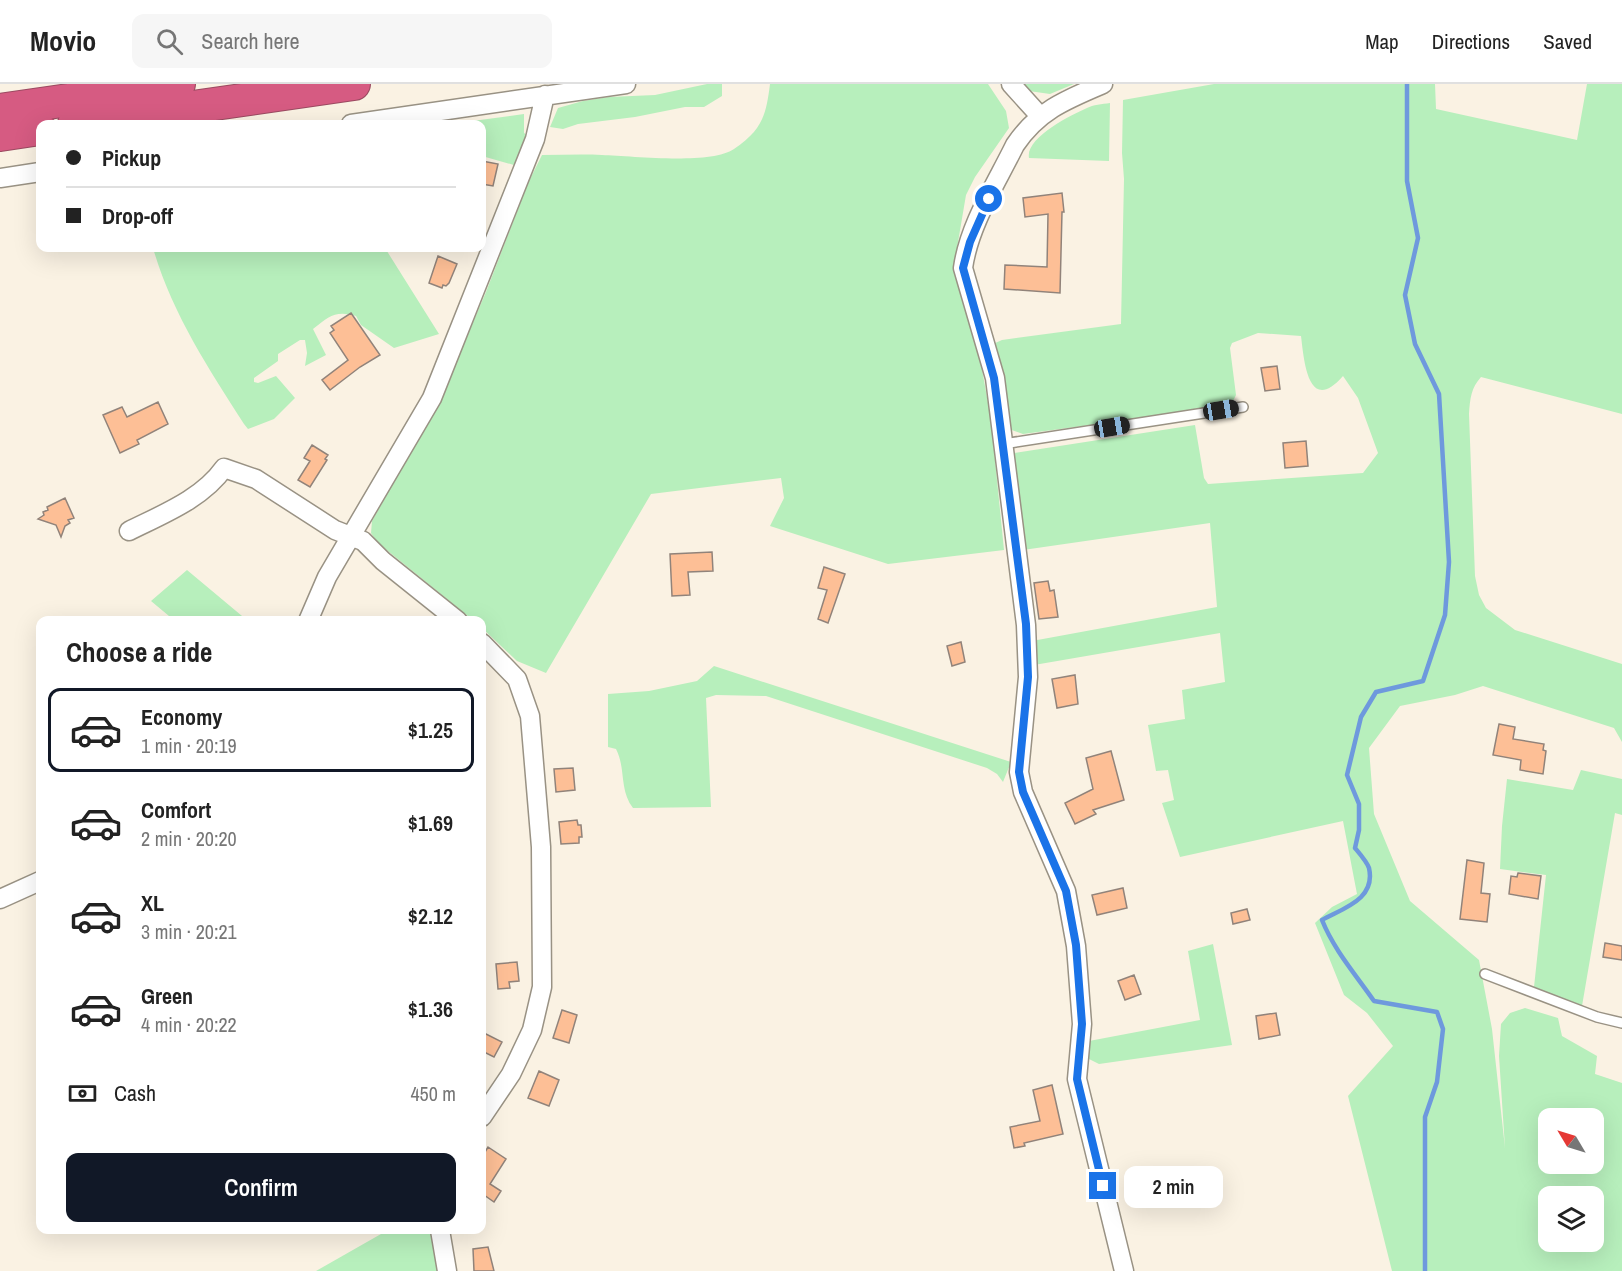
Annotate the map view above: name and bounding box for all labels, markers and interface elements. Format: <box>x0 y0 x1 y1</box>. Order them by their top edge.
search box <box>132 14 552 68</box>
text: Movio <box>30 22 96 60</box>
icon: search <box>153 25 186 58</box>
text: Search here <box>201 26 300 56</box>
text: Map <box>1365 27 1399 56</box>
text: Directions <box>1432 27 1510 56</box>
text: Saved <box>1543 27 1592 56</box>
text: Pickup <box>102 143 161 173</box>
route start <box>975 185 1002 212</box>
text: Drop-off <box>102 201 173 231</box>
car <box>1202 398 1240 422</box>
car <box>1093 415 1131 439</box>
text: Choose a ride <box>66 634 212 670</box>
text: Economy <box>141 702 222 732</box>
icon: car <box>69 703 123 757</box>
text: $1.25 <box>408 715 453 745</box>
text: 1 min · 20:19 <box>141 732 237 759</box>
text: Comfort <box>141 795 211 825</box>
icon: car <box>69 796 123 850</box>
text: $1.69 <box>408 808 453 838</box>
text: 2 min · 20:20 <box>141 825 237 852</box>
text: XL <box>141 888 164 918</box>
icon: car <box>69 889 123 943</box>
text: $2.12 <box>408 901 453 931</box>
text: 3 min · 20:21 <box>141 918 237 945</box>
text: Green <box>141 981 193 1011</box>
icon: car <box>69 982 123 1036</box>
text: $1.36 <box>408 994 453 1024</box>
text: 4 min · 20:22 <box>141 1011 237 1038</box>
icon: cash <box>66 1077 99 1110</box>
text: Cash <box>114 1078 156 1108</box>
text: 450 m <box>410 1080 456 1107</box>
north arrow <box>1538 1108 1604 1174</box>
map controls <box>1538 1108 1604 1252</box>
button: Confirm <box>66 1153 456 1222</box>
callout: 2 min <box>1124 1165 1223 1207</box>
route end <box>1089 1172 1116 1199</box>
text: 2 min <box>1152 1173 1195 1200</box>
button: layers <box>1538 1186 1604 1252</box>

